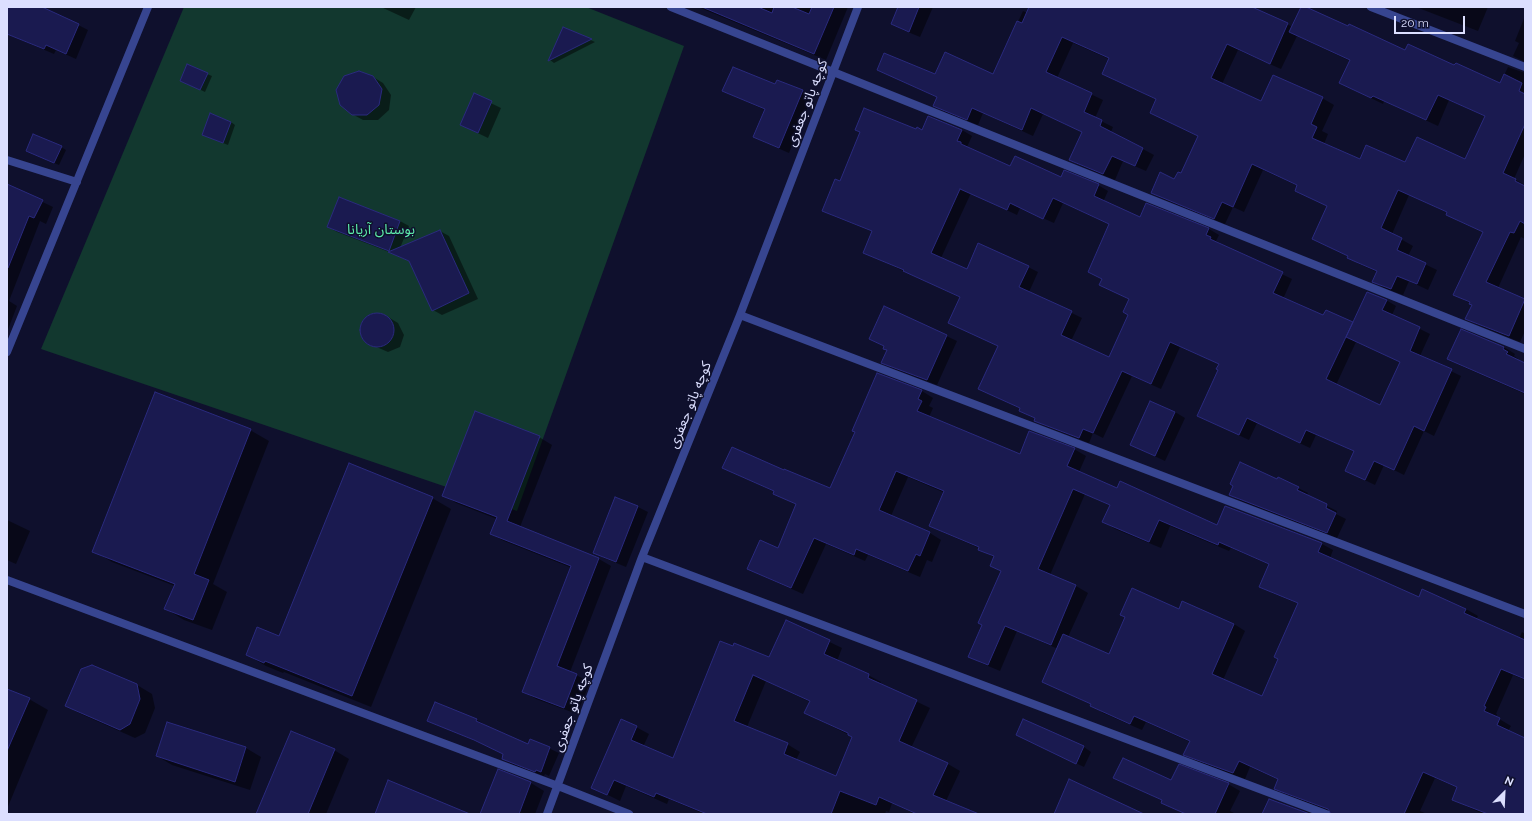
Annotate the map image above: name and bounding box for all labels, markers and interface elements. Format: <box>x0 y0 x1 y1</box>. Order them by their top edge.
scale bar <box>1396 8 1467 34</box>
text: 20 m <box>1401 16 1429 30</box>
street label: کوچه پاتو جعفری <box>783 57 831 149</box>
park label: بوستان آریانا <box>347 222 415 238</box>
street label: کوچه پاتو جعفری <box>665 359 715 451</box>
street label: کوچه پاتو جعفری <box>549 662 597 754</box>
north arrow <box>1484 773 1524 813</box>
text: N <box>1503 774 1516 789</box>

